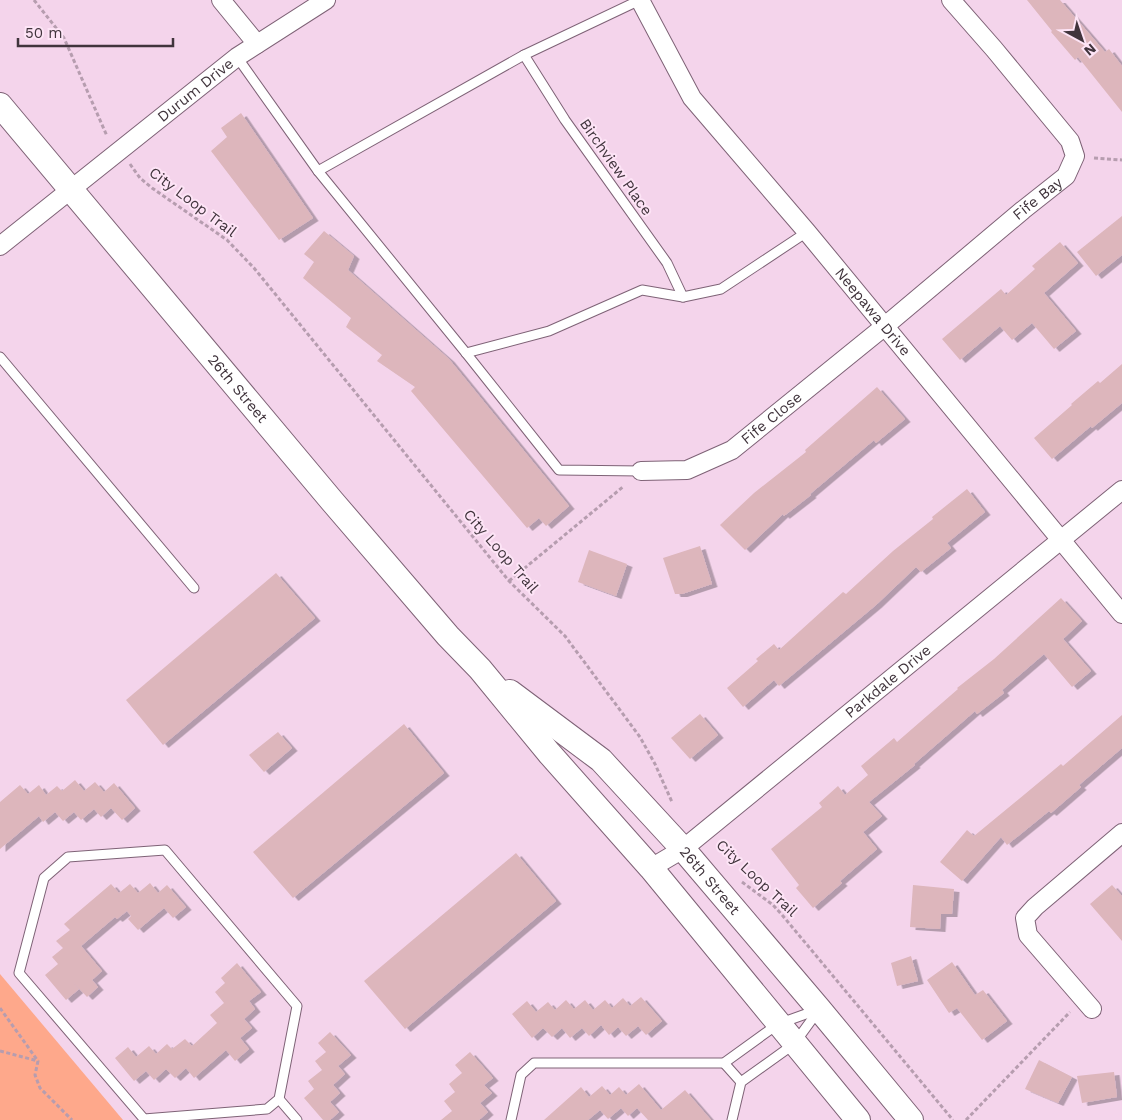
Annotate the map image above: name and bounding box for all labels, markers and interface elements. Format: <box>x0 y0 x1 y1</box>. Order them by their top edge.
scale bar <box>18 15 172 47</box>
north arrow <box>1057 15 1107 65</box>
text: 50 m <box>25 24 62 42</box>
text: N <box>1081 40 1099 59</box>
street label: Durum Drive <box>154 54 237 126</box>
street label: Birchview Place <box>576 115 656 219</box>
street label: City Loop Trail <box>146 163 241 241</box>
street label: Fife Bay <box>1009 173 1066 224</box>
street label: Neepawa Drive <box>831 264 914 360</box>
street label: 26th Street <box>204 351 272 427</box>
street label: Fife Close <box>737 388 805 448</box>
street label: City Loop Trail <box>460 506 542 597</box>
street label: Parkdale Drive <box>841 641 935 722</box>
street label: City Loop Trail <box>712 836 802 921</box>
street label: 26th Street <box>676 843 744 919</box>

